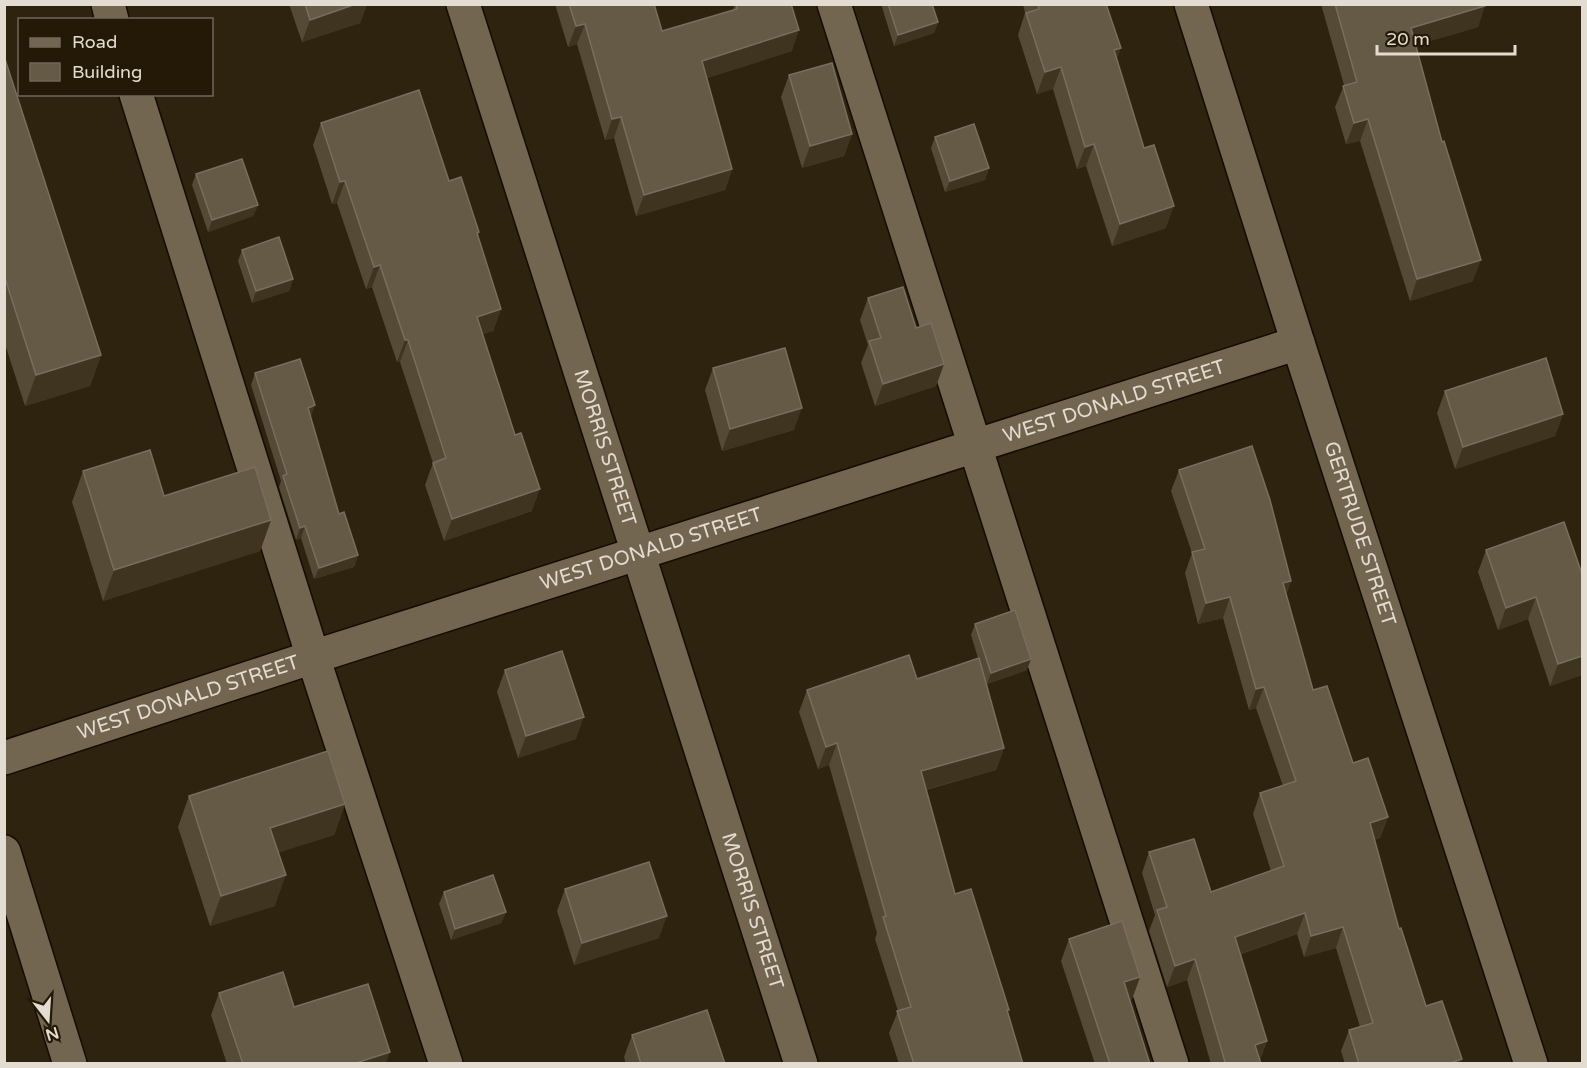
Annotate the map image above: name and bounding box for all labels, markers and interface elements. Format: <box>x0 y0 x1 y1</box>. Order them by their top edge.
legend <box>18 18 213 96</box>
scale bar <box>1377 18 1515 56</box>
text: 20 m <box>1386 28 1430 50</box>
text: Road <box>72 31 117 53</box>
text: Building <box>72 61 142 83</box>
street label: WEST DONALD STREET <box>1000 355 1228 448</box>
street label: MORRIS STREET <box>568 367 641 529</box>
street label: GERTRUDE STREET <box>1319 439 1401 629</box>
street label: WEST DONALD STREET <box>537 503 765 596</box>
street label: WEST DONALD STREET <box>75 650 302 745</box>
street label: MORRIS STREET <box>716 830 788 992</box>
north arrow <box>18 990 78 1050</box>
text: N <box>43 1022 61 1045</box>

